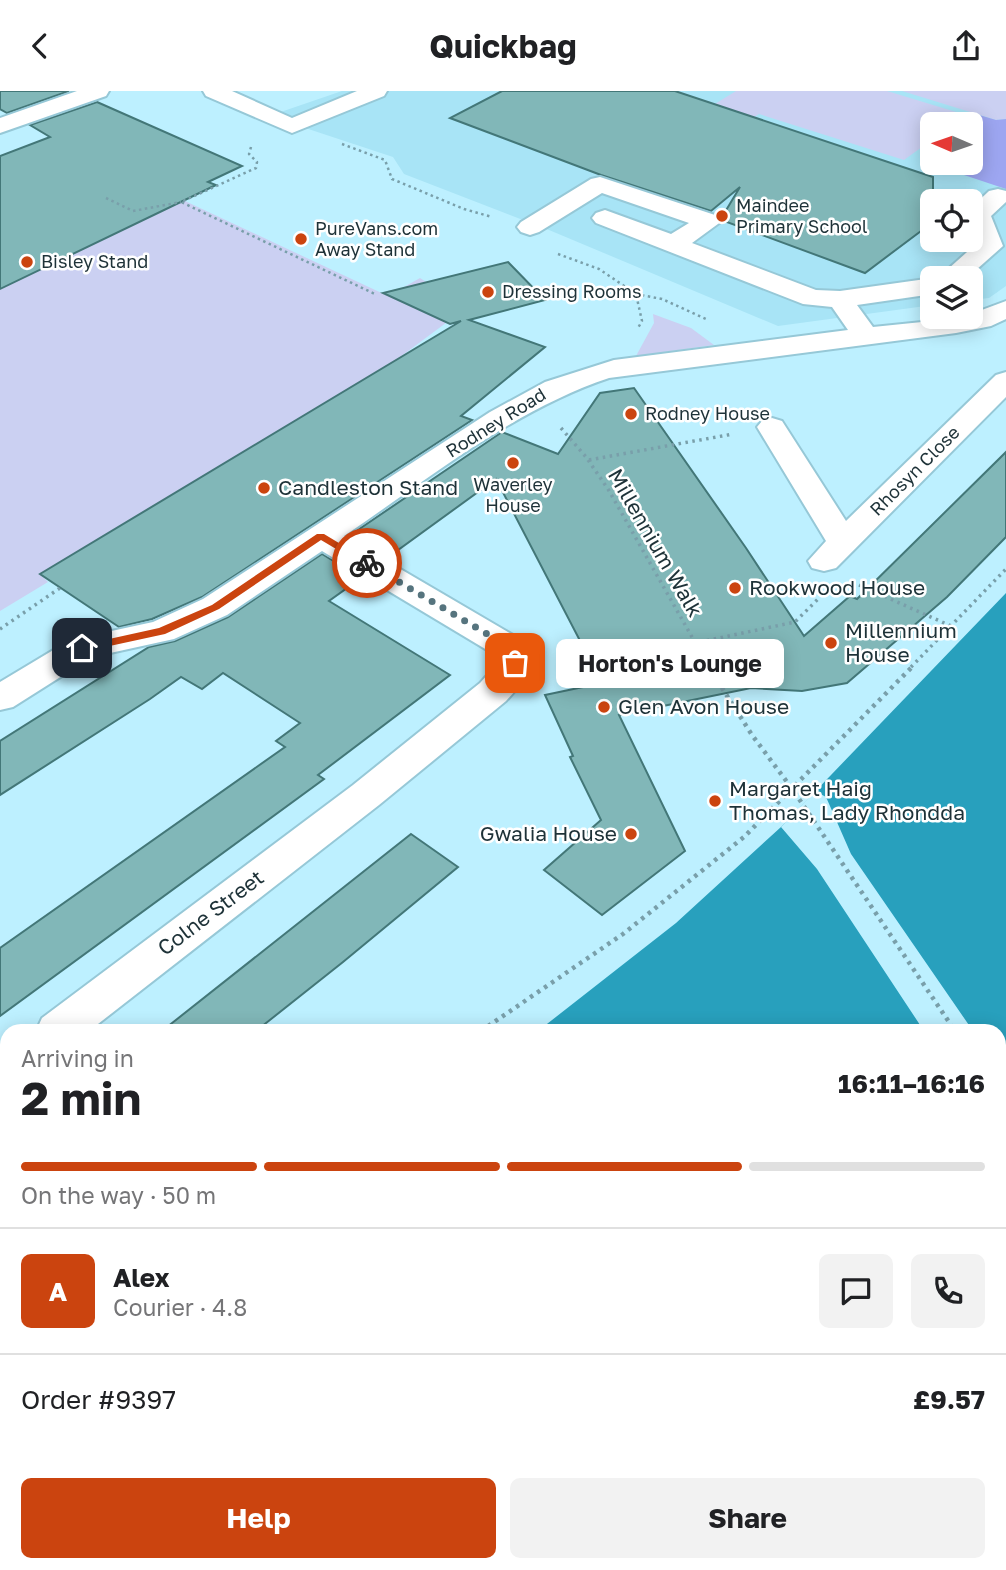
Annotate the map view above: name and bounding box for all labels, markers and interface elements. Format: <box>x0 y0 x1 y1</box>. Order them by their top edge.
icon: back <box>21 27 59 65</box>
text: Quickbag <box>429 27 577 65</box>
icon: share <box>947 27 985 65</box>
north arrow <box>920 112 984 175</box>
map controls <box>920 112 983 329</box>
button: locate <box>920 189 983 252</box>
place label: Maindee Primary School <box>736 194 868 237</box>
marker: Maindee Primary School <box>714 208 730 224</box>
place label: PureVans.com Away Stand <box>315 217 438 260</box>
marker: PureVans.com Away Stand <box>293 231 309 247</box>
place label: Bisley Stand <box>41 250 148 272</box>
marker: Bisley Stand <box>19 254 35 270</box>
button: layers <box>920 266 983 329</box>
place label: Dressing Rooms <box>502 280 642 302</box>
marker: Dressing Rooms <box>480 284 496 300</box>
street label: Rodney Road <box>441 383 550 462</box>
place label: Rodney House <box>645 402 770 424</box>
marker: Rodney House <box>623 406 639 422</box>
street label: Rhosyn Close <box>865 421 964 520</box>
marker: Waverley House <box>505 455 521 471</box>
street label: Millennium Walk <box>603 464 709 621</box>
place label: Waverley House <box>473 473 553 516</box>
place label: Candleston Stand <box>278 474 458 500</box>
marker: Candleston Stand <box>256 480 272 496</box>
courier <box>332 528 402 598</box>
icon: bike <box>348 544 386 582</box>
place label: Rookwood House <box>749 574 925 600</box>
marker: Rookwood House <box>727 580 743 596</box>
place label: Millennium House <box>845 617 957 667</box>
pin <box>52 618 112 678</box>
icon: home <box>63 629 101 667</box>
pin <box>485 633 545 693</box>
marker: Millennium House <box>823 635 839 651</box>
callout: Horton's Lounge <box>557 639 784 687</box>
icon: bag <box>496 644 534 682</box>
text: Horton's Lounge <box>578 649 762 677</box>
place label: Glen Avon House <box>618 693 789 719</box>
marker: Glen Avon House <box>596 699 612 715</box>
place label: Margaret Haig Thomas, Lady Rhondda <box>729 775 965 825</box>
marker: Margaret Haig Thomas, Lady Rhondda <box>707 793 723 809</box>
place label: Gwalia House <box>480 820 617 846</box>
marker: Gwalia House <box>623 826 639 842</box>
street label: Colne Street <box>152 864 269 961</box>
text: Arriving in <box>21 1044 134 1072</box>
text: 16:11–16:16 <box>838 1068 985 1099</box>
text: 2 min <box>21 1070 141 1125</box>
text: On the way · 50 m <box>21 1181 216 1209</box>
button: chat <box>819 1254 893 1328</box>
button: phone <box>911 1254 985 1328</box>
text: Alex <box>113 1262 170 1293</box>
text: A <box>49 1276 67 1307</box>
text: Courier · 4.8 <box>113 1293 247 1321</box>
text: Order #9397 <box>21 1384 176 1415</box>
text: £9.57 <box>913 1384 985 1415</box>
button: Help <box>21 1478 496 1558</box>
button: Share <box>510 1478 985 1558</box>

